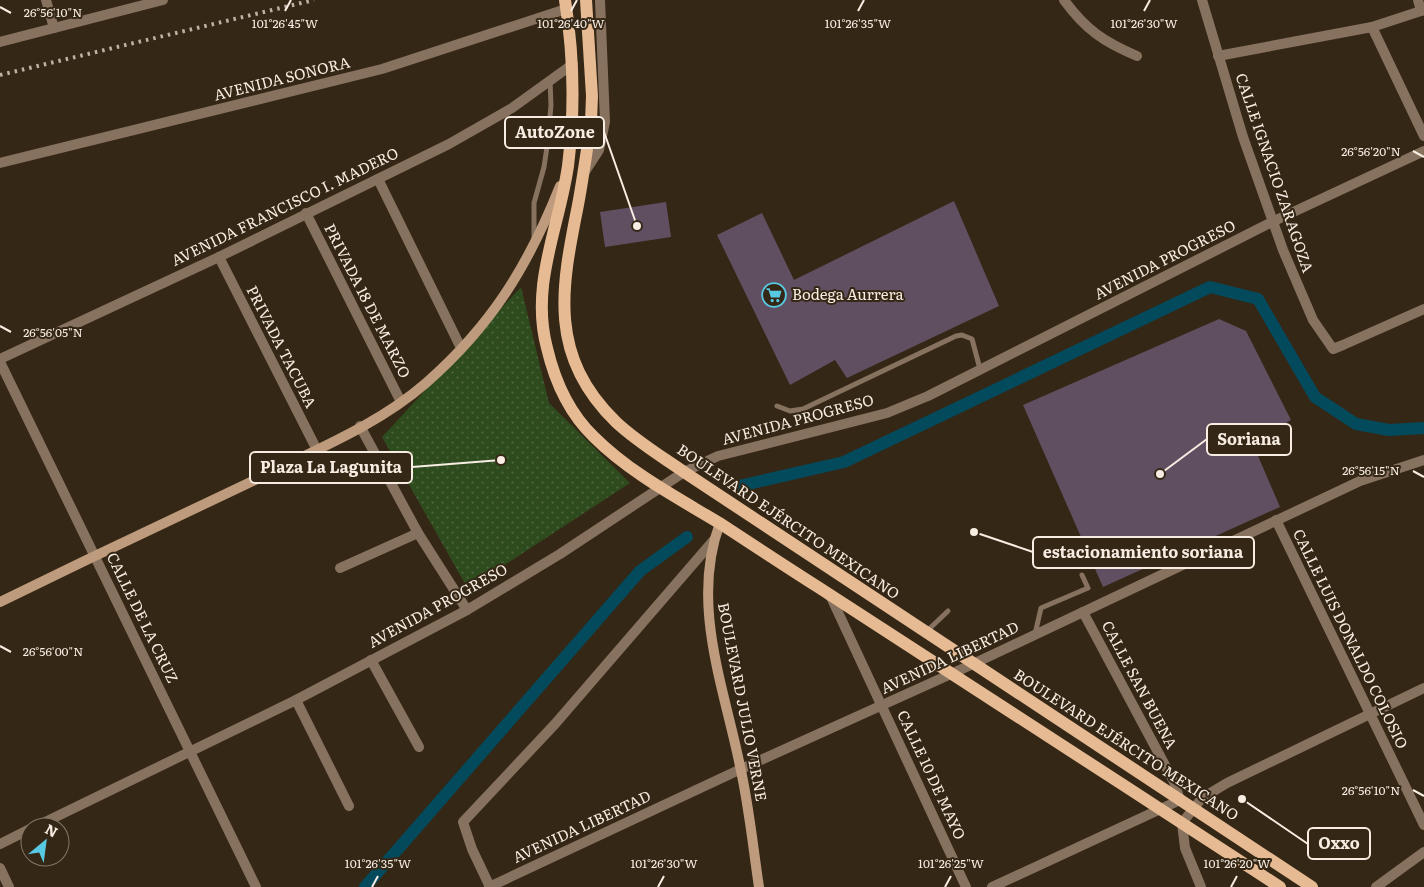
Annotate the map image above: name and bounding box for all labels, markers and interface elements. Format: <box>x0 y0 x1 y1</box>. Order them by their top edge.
text: 26°56'10"N <box>24 3 82 21</box>
text: 101°26'45"W <box>252 14 318 32</box>
text: 101°26'40"W <box>537 14 605 32</box>
text: 101°26'35"W <box>825 14 891 32</box>
text: 101°26'30"W <box>1110 14 1178 32</box>
street label: AVENIDA SONORA <box>211 50 352 106</box>
street label: CALLE IGNACIO ZARAGOZA <box>1230 70 1320 275</box>
callout: AutoZone <box>505 117 604 148</box>
text: AutoZone <box>515 119 595 143</box>
street label: AVENIDA FRANCISCO I. MADERO <box>167 140 402 271</box>
text: 26°56'20"N <box>1341 142 1401 160</box>
street label: AVENIDA PROGRESO <box>1089 213 1239 304</box>
street label: PRIVADA 18 DE MARZO <box>319 219 417 382</box>
street label: PRIVADA TACUBA <box>242 281 323 412</box>
supermarket icon: Bodega Aurrera <box>761 282 787 308</box>
place label: Bodega Aurrera <box>792 282 905 305</box>
text: 26°56'05"N <box>23 323 83 341</box>
street label: AVENIDA PROGRESO <box>719 387 876 450</box>
callout: Soriana <box>1207 424 1291 455</box>
text: Soriana <box>1217 426 1282 450</box>
street label: BOULEVARD EJÉRCITO MEXICANO <box>673 437 905 604</box>
callout: Plaza La Lagunita <box>250 452 412 483</box>
text: Plaza La Lagunita <box>260 454 403 478</box>
text: 26°56'15"N <box>1342 461 1400 479</box>
street label: CALLE LUIS DONALDO COLOSIO <box>1288 525 1415 752</box>
callout: estacionamiento soriana <box>1033 537 1254 568</box>
text: estacionamiento soriana <box>1043 539 1244 563</box>
street label: CALLE DE LA CRUZ <box>102 548 185 687</box>
street label: AVENIDA PROGRESO <box>363 557 511 653</box>
street label: BOULEVARD JULIO VERNE <box>713 600 774 803</box>
street label: AVENIDA LIBERTAD <box>876 614 1022 699</box>
street label: CALLE SAN BUENA <box>1097 616 1184 753</box>
text: 26°56'00"N <box>23 642 83 660</box>
street label: BOULEVARD EJÉRCITO MEXICANO <box>1010 662 1244 825</box>
street label: CALLE 10 DE MAYO <box>892 706 972 843</box>
text: 26°56'10"N <box>1342 781 1400 799</box>
street label: AVENIDA LIBERTAD <box>508 783 654 868</box>
north arrow <box>20 817 70 867</box>
text: N <box>42 818 62 841</box>
callout: Oxxo <box>1308 828 1370 859</box>
text: Oxxo <box>1318 830 1360 854</box>
text: 101°26'35"W <box>345 854 411 872</box>
text: 101°26'30"W <box>630 854 698 872</box>
text: 101°26'25"W <box>918 854 984 872</box>
text: 101°26'20"W <box>1204 854 1270 872</box>

